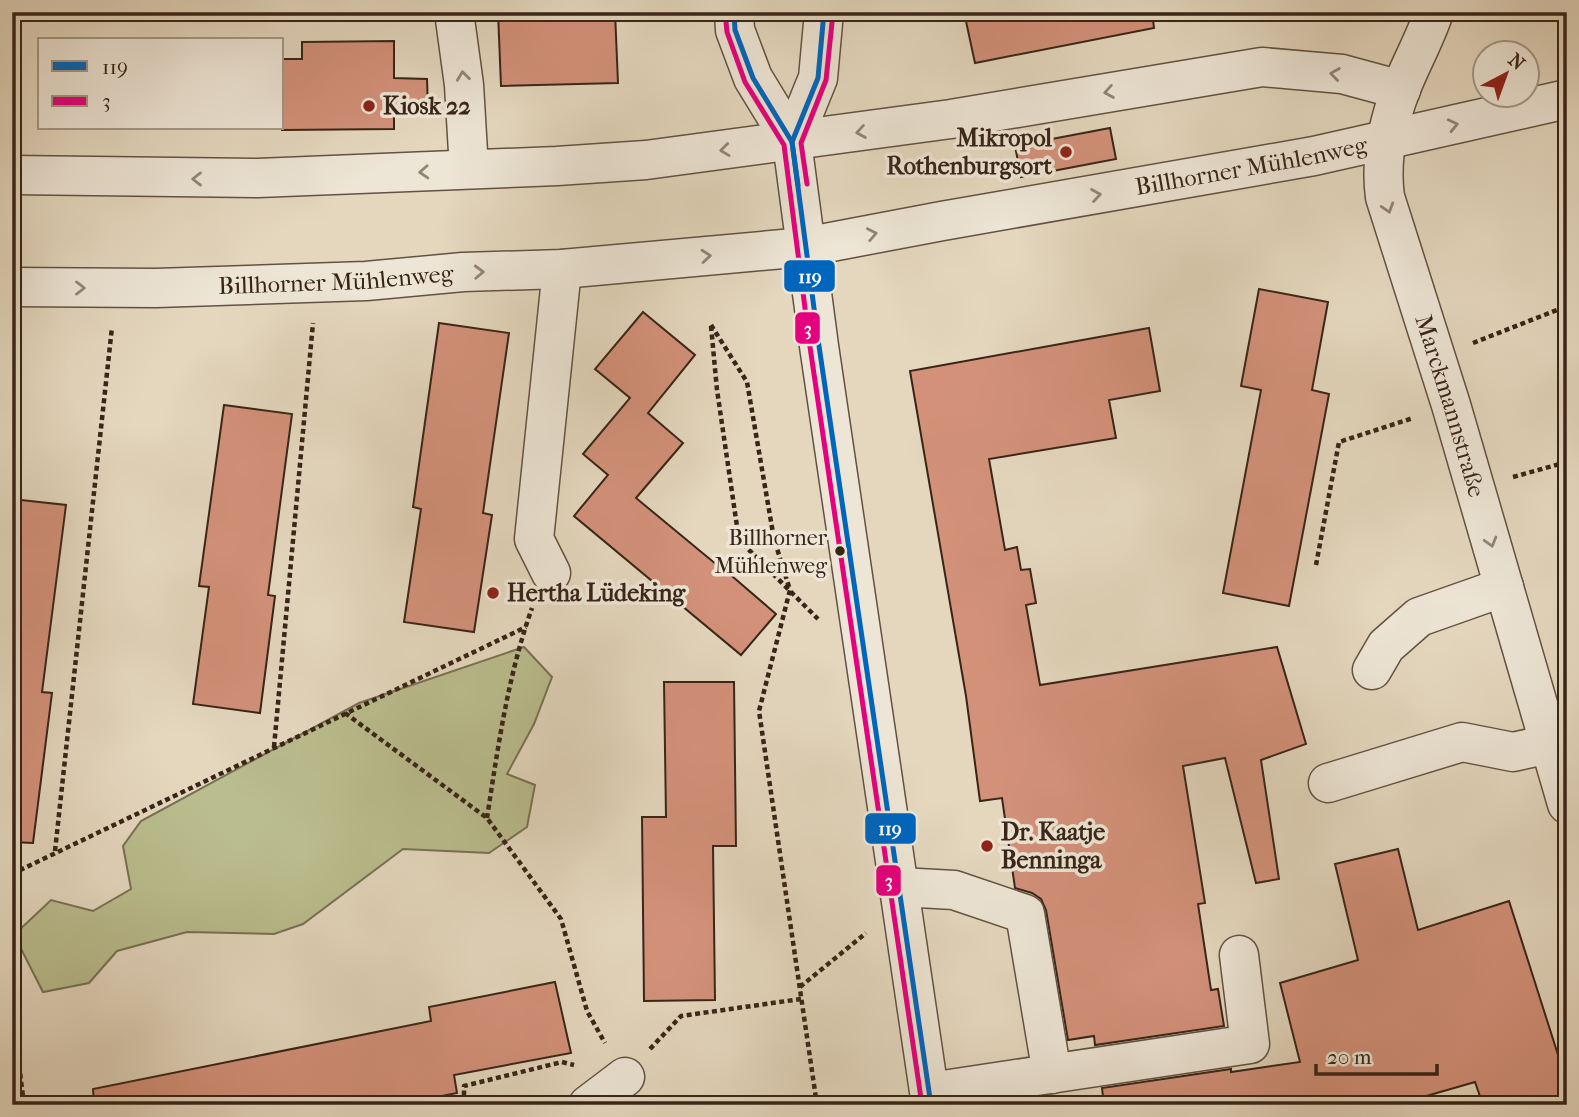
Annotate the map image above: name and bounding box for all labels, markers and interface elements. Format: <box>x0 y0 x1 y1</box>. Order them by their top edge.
legend <box>38 38 284 130</box>
north arrow <box>1470 38 1540 108</box>
text: N <box>1504 49 1530 75</box>
text: 119 <box>102 55 128 79</box>
one-way arrow <box>1329 66 1340 81</box>
one-way arrow <box>455 71 470 82</box>
one-way arrow <box>1104 84 1115 99</box>
text: 3 <box>102 89 111 113</box>
place label: Kiosk 22 <box>383 92 471 120</box>
marker: Kiosk 22 <box>361 98 377 114</box>
one-way arrow <box>1447 119 1459 133</box>
one-way arrow <box>855 124 867 139</box>
place label: Mikropol Rothenburgsort <box>887 124 1052 180</box>
street label: Billhorner Mühlenweg <box>1133 130 1371 201</box>
one-way arrow <box>719 143 730 158</box>
marker: Mikropol Rothenburgsort <box>1058 144 1074 160</box>
one-way arrow <box>419 164 430 179</box>
one-way arrow <box>191 171 202 187</box>
one-way arrow <box>1091 188 1102 203</box>
one-way arrow <box>1380 201 1395 213</box>
one-way arrow <box>866 228 878 243</box>
one-way arrow <box>701 249 712 264</box>
street label: Billhorner Mühlenweg <box>218 259 456 300</box>
line badge: 119 <box>783 259 836 293</box>
one-way arrow <box>474 264 485 279</box>
text: 119 <box>798 266 822 288</box>
one-way arrow <box>76 280 86 296</box>
line badge: 3 <box>794 311 821 345</box>
street label: Marckmannstraße <box>1409 311 1491 500</box>
text: 3 <box>804 318 812 340</box>
place label: Billhorner Mühlenweg <box>715 525 828 579</box>
one-way arrow <box>1483 536 1497 548</box>
marker: Billhorner Mühlenweg <box>833 544 847 558</box>
place label: Hertha Lüdeking <box>507 579 686 607</box>
marker: Hertha Lüdeking <box>485 585 501 601</box>
line badge: 119 <box>864 812 917 845</box>
text: 119 <box>878 818 902 840</box>
place label: Dr. Kaatje Benninga <box>1001 818 1105 874</box>
marker: Dr. Kaatje Benninga <box>979 838 995 854</box>
line badge: 3 <box>875 864 902 897</box>
text: 3 <box>885 870 893 892</box>
scale bar <box>1316 1033 1437 1077</box>
text: 20 m <box>1327 1045 1372 1069</box>

